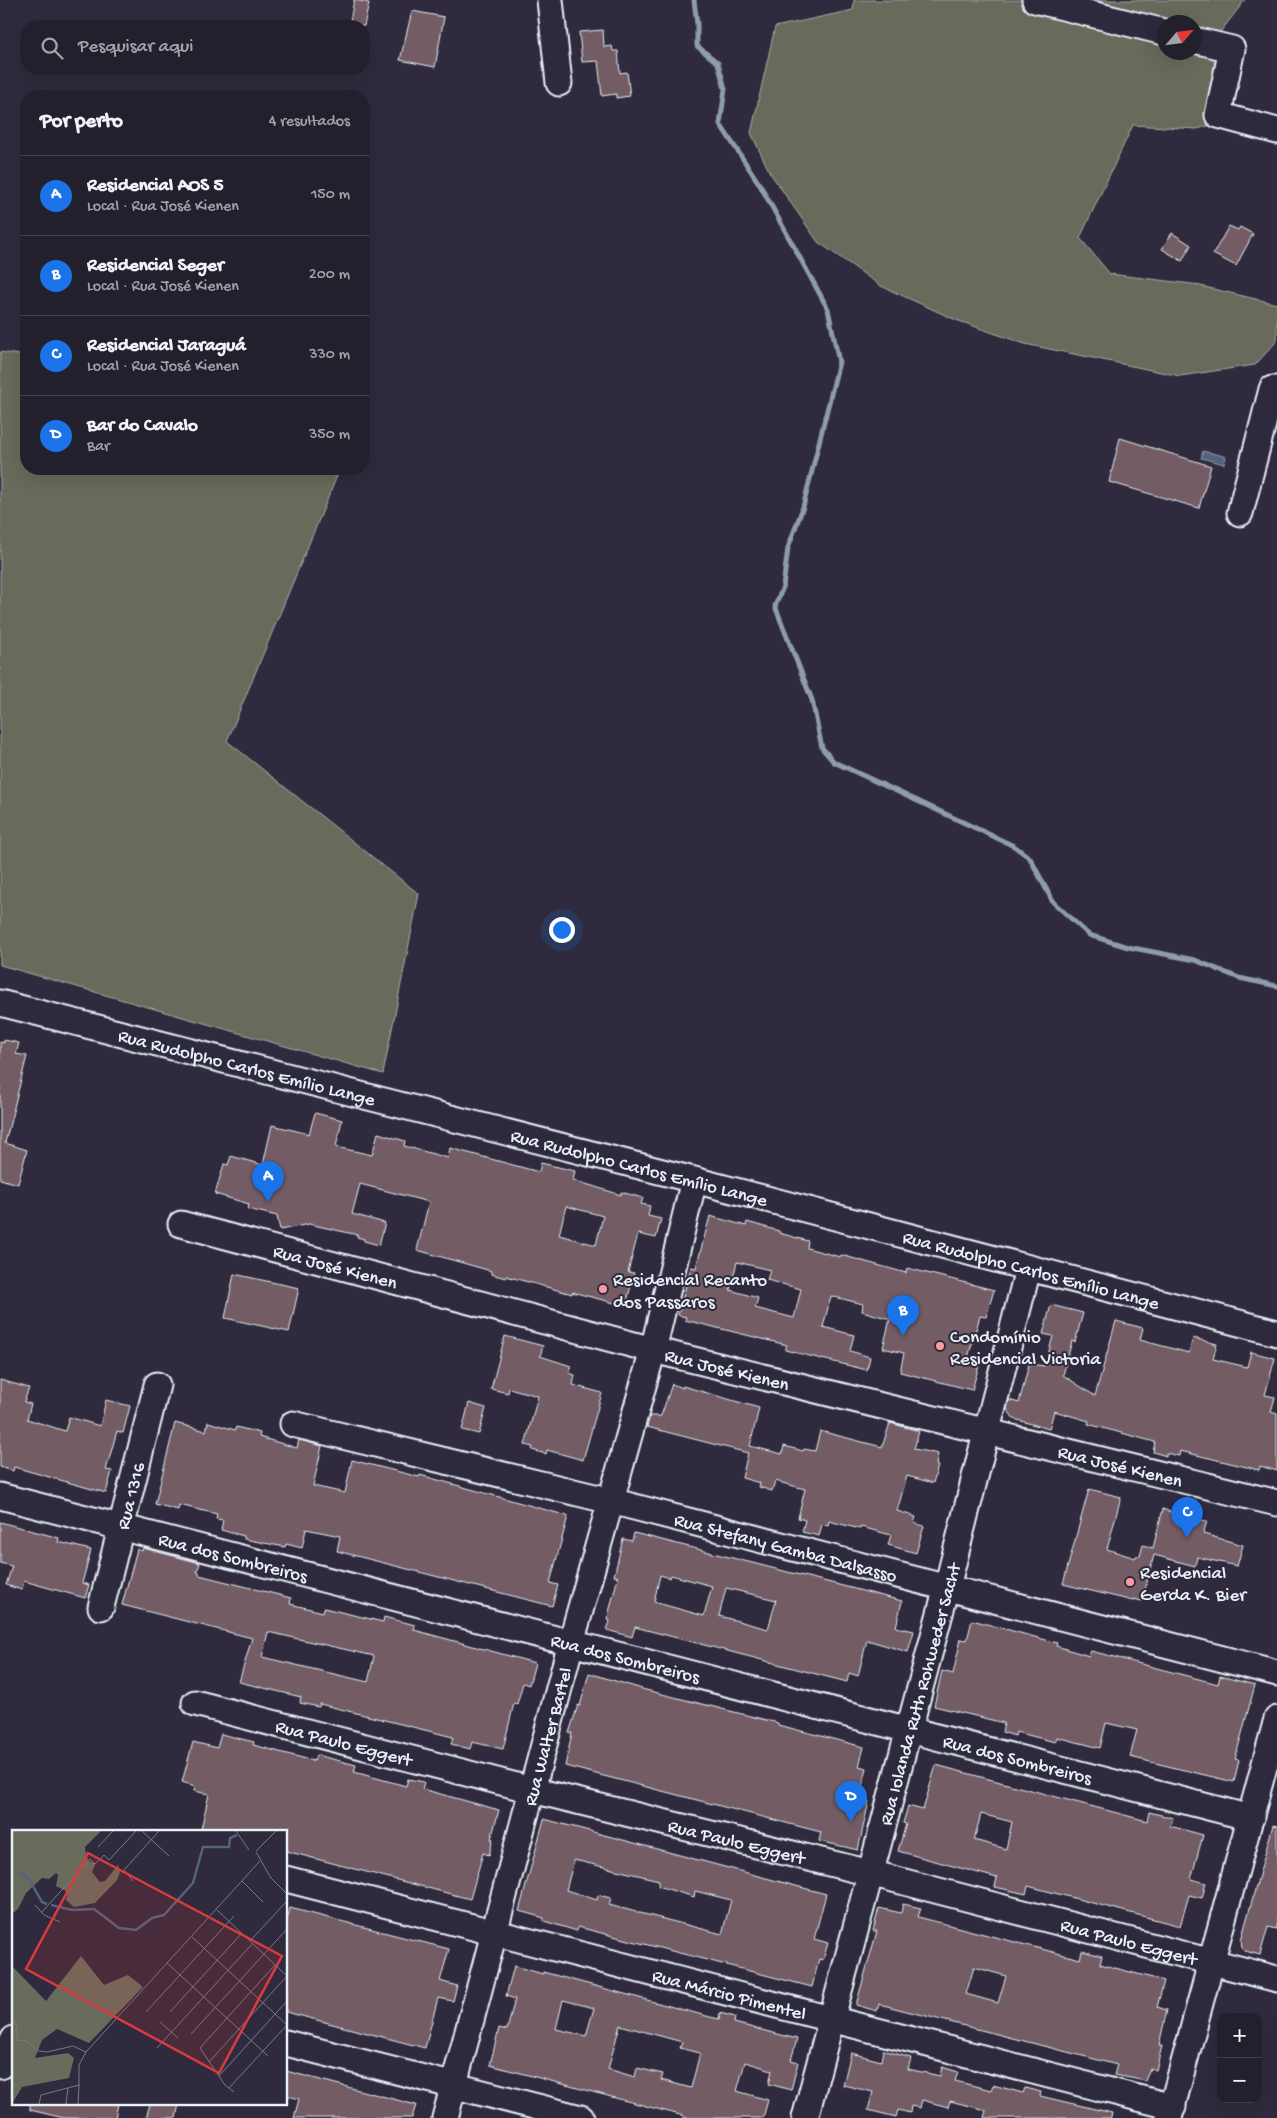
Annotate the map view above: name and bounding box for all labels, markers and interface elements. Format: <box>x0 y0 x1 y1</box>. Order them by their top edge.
north arrow <box>1157 15 1202 60</box>
search box <box>20 20 370 75</box>
icon: search <box>38 34 66 62</box>
text: Pesquisar aqui <box>78 36 193 59</box>
text: Por perto <box>40 110 123 135</box>
text: 4 resultados <box>269 113 350 132</box>
text: Residencial AOS 5 <box>87 175 224 198</box>
text: A <box>51 186 61 205</box>
text: 150 m <box>311 186 350 205</box>
text: Local · Rua José Kienen <box>87 198 239 217</box>
text: Residencial Seger <box>87 255 224 278</box>
text: B <box>52 266 60 285</box>
text: 200 m <box>309 266 350 285</box>
text: Local · Rua José Kienen <box>87 278 239 297</box>
text: Residencial Jaraguá <box>87 335 246 358</box>
text: C <box>52 346 60 365</box>
text: 330 m <box>309 346 350 365</box>
text: Local · Rua José Kienen <box>87 358 239 377</box>
text: Bar do Cavalo <box>87 415 198 438</box>
text: D <box>51 426 61 445</box>
text: 350 m <box>309 426 350 445</box>
text: Bar <box>87 438 110 457</box>
your location <box>549 917 575 943</box>
street label: Rua Rudolpho Carlos Emílio Lange <box>115 1026 377 1113</box>
street label: Rua Rudolpho Carlos Emílio Lange <box>508 1126 770 1214</box>
pin: A <box>252 1161 284 1202</box>
street label: Rua Rudolpho Carlos Emílio Lange <box>900 1227 1161 1317</box>
street label: Rua José Kienen <box>270 1241 399 1296</box>
place label: Residencial Recanto dos Passaros <box>613 1270 767 1315</box>
marker: Residencial Recanto dos Passaros <box>597 1283 609 1295</box>
pin: B <box>887 1295 919 1336</box>
place label: Condomínio Residencial Victoria <box>950 1327 1102 1372</box>
marker: Condomínio Residencial Victoria <box>934 1340 946 1352</box>
street label: Rua José Kienen <box>662 1345 791 1398</box>
street label: Rua José Kienen <box>1055 1442 1184 1494</box>
street label: Rua 1316 <box>113 1460 152 1533</box>
pin: C <box>1171 1497 1203 1538</box>
street label: Rua Stefany Gamba Dalsasso <box>671 1510 899 1589</box>
street label: Rua dos Sombreiros <box>156 1529 310 1590</box>
street label: Rua Iolanda Ruth Rohweder Sacht <box>876 1559 968 1828</box>
place label: Residencial Gerda K. Bier <box>1140 1563 1248 1608</box>
marker: Residencial Gerda K. Bier <box>1124 1576 1136 1588</box>
street label: Rua dos Sombreiros <box>548 1630 703 1691</box>
street label: Rua Walter Bartel <box>520 1665 579 1809</box>
street label: Rua Paulo Eggert <box>272 1716 416 1774</box>
street label: Rua dos Sombreiros <box>940 1731 1095 1792</box>
pin: D <box>835 1781 867 1822</box>
street label: Rua Paulo Eggert <box>665 1816 809 1872</box>
inset map <box>12 1830 288 2106</box>
street label: Rua Paulo Eggert <box>1058 1915 1201 1973</box>
street label: Rua Márcio Pimentel <box>649 1966 808 2027</box>
map controls <box>1217 2013 1262 2103</box>
button: + <box>1217 2013 1262 2058</box>
button: − <box>1217 2058 1262 2103</box>

